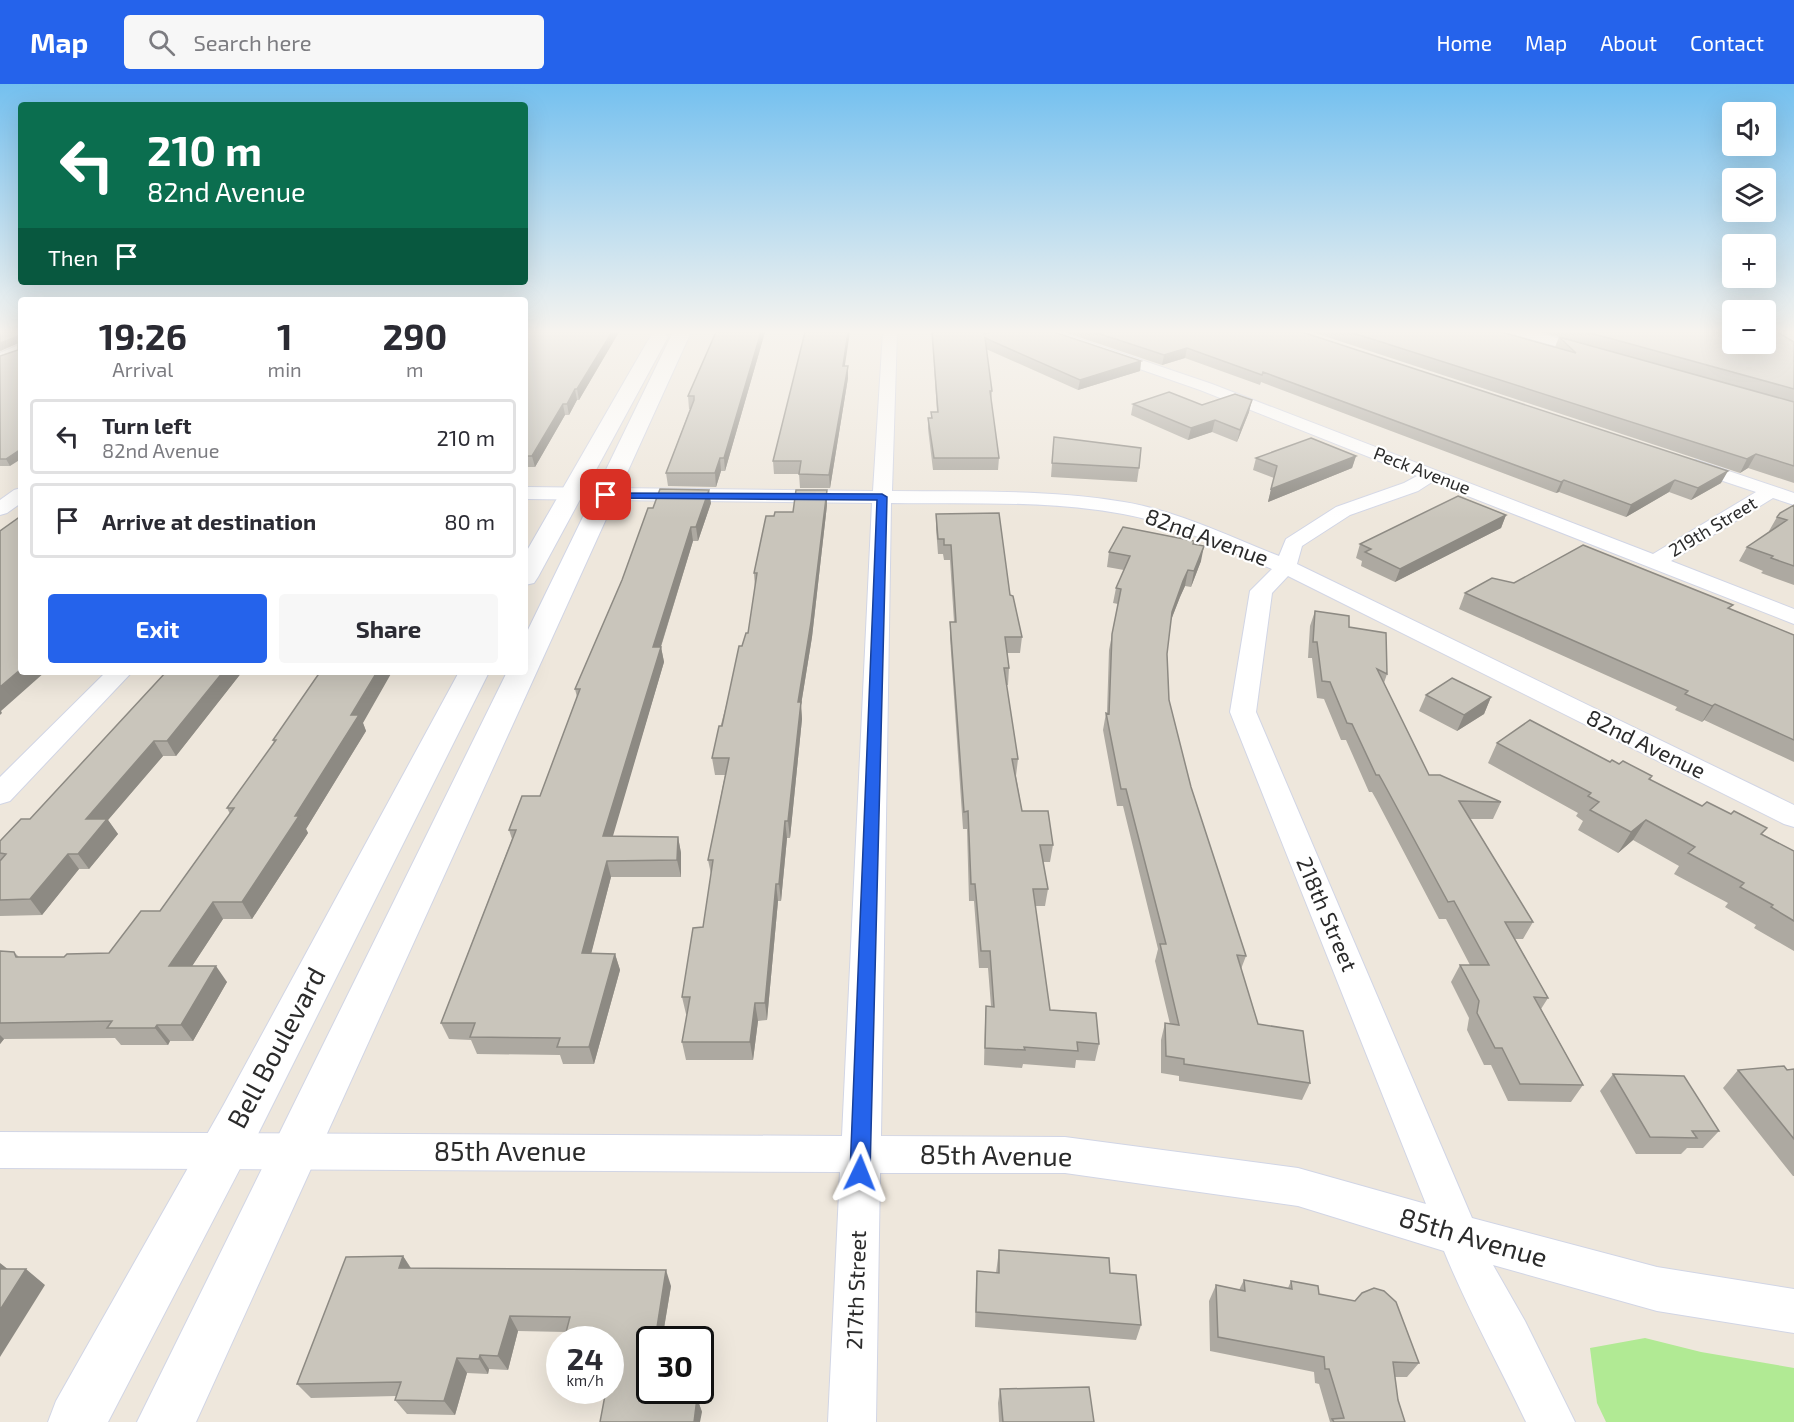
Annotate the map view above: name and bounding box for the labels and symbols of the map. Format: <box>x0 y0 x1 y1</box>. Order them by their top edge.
street label: Peck Avenue <box>1371 442 1474 499</box>
pin <box>580 469 631 520</box>
street label: 219th Street <box>1664 491 1761 561</box>
street label: 82nd Avenue <box>1142 502 1273 570</box>
street label: 82nd Avenue <box>1583 703 1710 783</box>
street label: 218th Street <box>1292 853 1364 975</box>
street label: Bell Boulevard <box>219 961 331 1133</box>
street label: 85th Avenue <box>434 1134 586 1166</box>
street label: 85th Avenue <box>919 1137 1073 1171</box>
position arrow <box>828 1141 892 1205</box>
street label: 85th Avenue <box>1396 1200 1551 1273</box>
street label: 217th Street <box>840 1230 870 1350</box>
speed limit sign: 30 <box>636 1326 714 1404</box>

